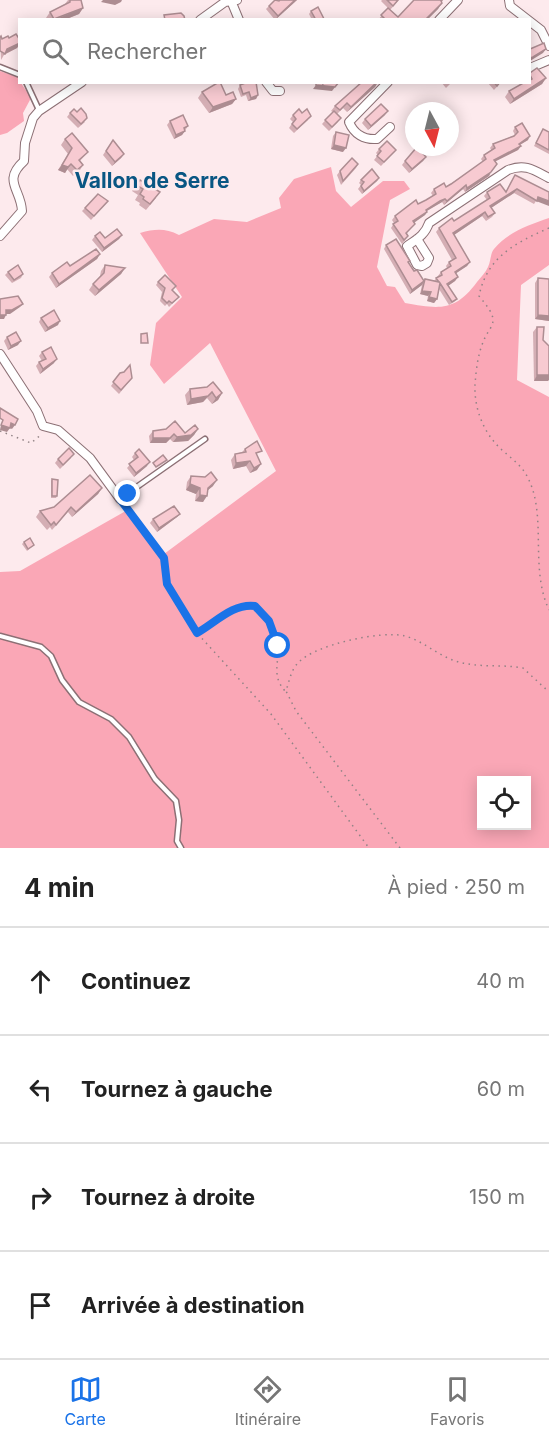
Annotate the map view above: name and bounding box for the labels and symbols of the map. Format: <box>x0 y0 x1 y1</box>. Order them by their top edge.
north arrow <box>405 102 459 156</box>
district label: Vallon de Serre <box>74 168 230 193</box>
route end <box>114 480 140 506</box>
route start <box>264 632 290 658</box>

